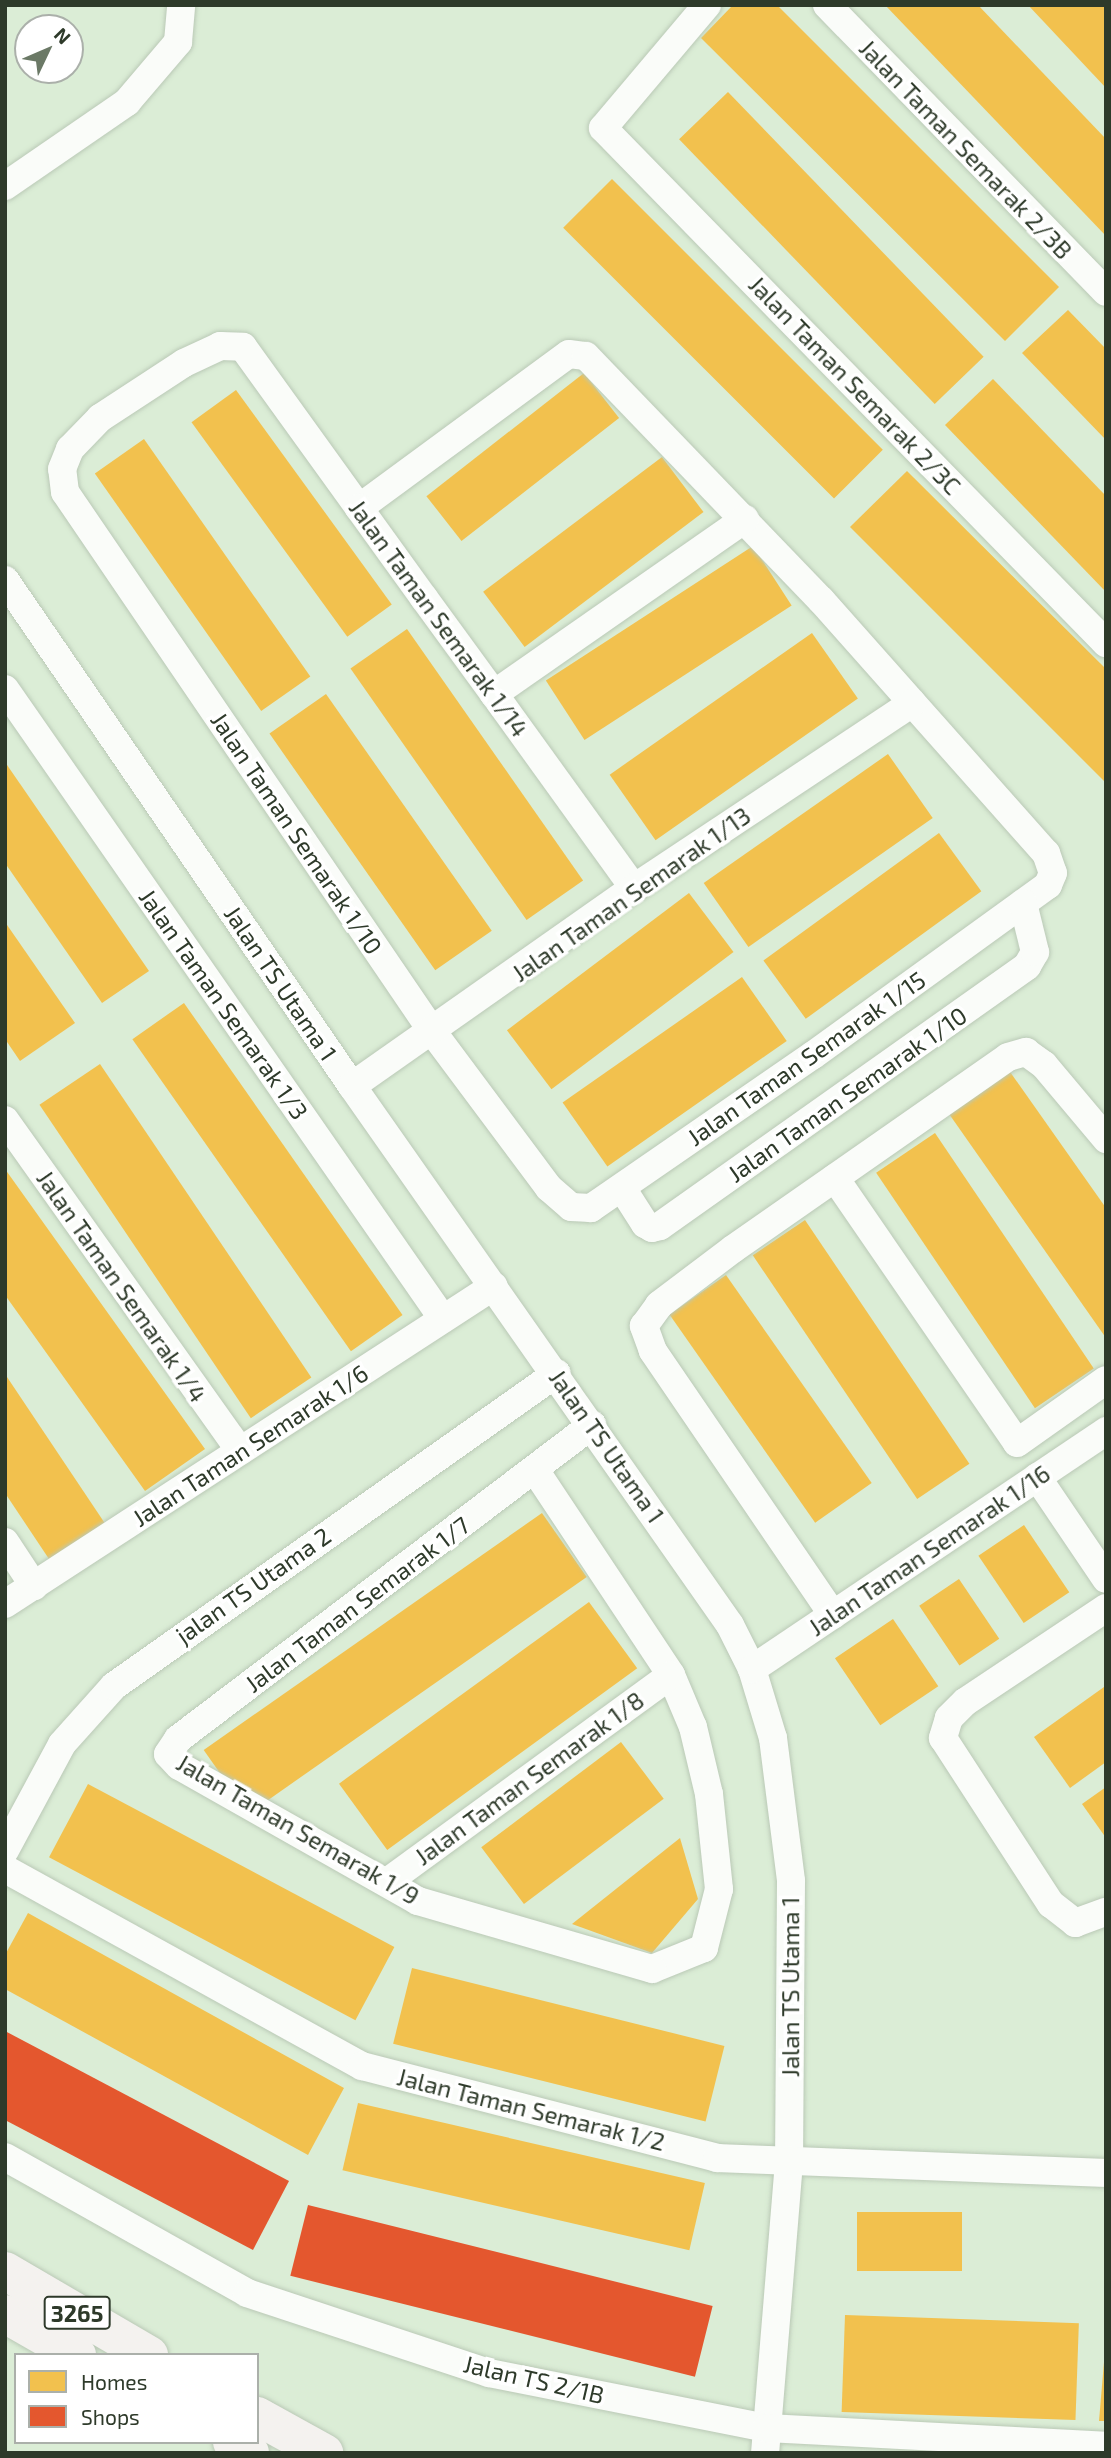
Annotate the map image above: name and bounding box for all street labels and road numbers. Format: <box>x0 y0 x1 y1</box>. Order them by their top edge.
street label: Jalan Taman Semarak 2/3B <box>853 33 1079 265</box>
street label: Jalan Taman Semarak 2/3C <box>743 270 967 500</box>
street label: Jalan Taman Semarak 1/14 <box>343 494 535 742</box>
street label: Jalan Taman Semarak 1/10 <box>205 706 389 960</box>
street label: Jalan Taman Semarak 1/13 <box>506 800 756 988</box>
street label: Jalan Taman Semarak 1/3 <box>133 883 315 1125</box>
street label: Jalan TS Utama 1 <box>218 900 344 1066</box>
street label: Jalan Taman Semarak 1/15 <box>681 965 931 1151</box>
street label: Jalan Taman Semarak 1/10 <box>722 1000 972 1188</box>
street label: Jalan Taman Semarak 1/4 <box>31 1164 213 1408</box>
street label: Jalan Taman Semarak 1/6 <box>126 1358 374 1532</box>
street label: Jalan TS Utama 1 <box>543 1364 671 1528</box>
street label: Jalan Taman Semarak 1/16 <box>803 1458 1055 1642</box>
street label: Jalan Taman Semarak 1/7 <box>239 1510 475 1698</box>
street label: jalan TS Utama 2 <box>170 1521 336 1649</box>
street label: Jalan Taman Semarak 1/8 <box>409 1685 649 1871</box>
street label: Jalan Taman Semarak 1/9 <box>171 1748 425 1910</box>
street label: Jalan TS Utama 1 <box>776 1896 804 2078</box>
street label: Jalan Taman Semarak 1/2 <box>394 2062 668 2156</box>
road number: 3265 <box>42 2294 112 2332</box>
street label: Jalan TS 2/1B <box>461 2349 607 2409</box>

